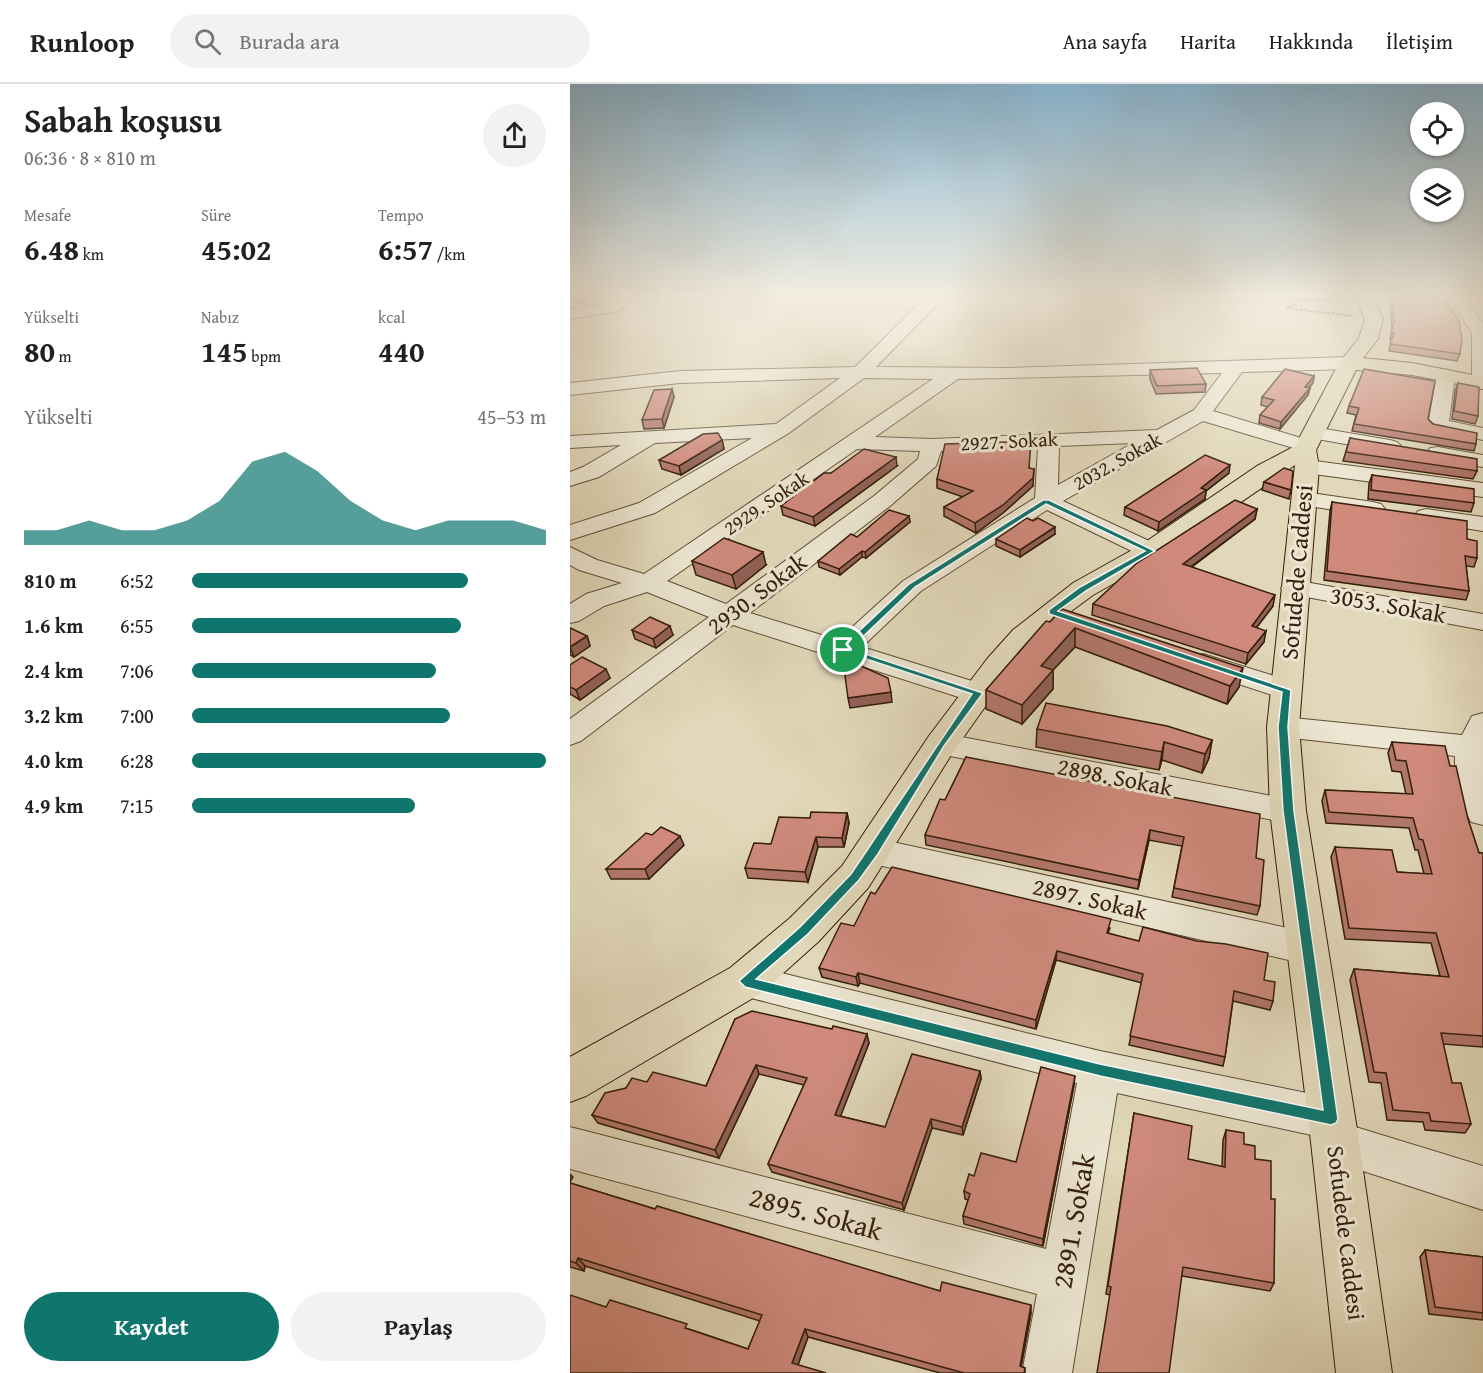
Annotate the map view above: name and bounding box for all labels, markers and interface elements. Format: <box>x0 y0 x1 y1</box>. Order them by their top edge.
search box <box>170 14 590 68</box>
text: Runloop <box>30 21 134 62</box>
icon: search <box>191 25 224 58</box>
text: Burada ara <box>239 25 340 57</box>
text: Ana sayfa <box>1063 26 1147 57</box>
text: Harita <box>1180 26 1236 57</box>
text: Hakkında <box>1269 26 1353 57</box>
text: İletişim <box>1386 26 1453 57</box>
text: Sabah koşusu <box>24 96 222 144</box>
map controls <box>1410 102 1464 222</box>
button: locate <box>1410 102 1464 156</box>
button: share <box>483 104 546 167</box>
text: 06:36 · 8 × 810 m <box>24 143 156 172</box>
button: layers <box>1410 168 1464 222</box>
text: Mesafe <box>24 203 71 227</box>
text: Süre <box>201 203 231 227</box>
text: Tempo <box>378 203 424 227</box>
text: 6.48 <box>24 227 79 271</box>
text: 45:02 <box>201 227 272 271</box>
text: 6:57 <box>378 227 433 271</box>
text: km <box>79 242 104 266</box>
text: /km <box>433 242 465 266</box>
text: Yükselti <box>24 305 79 329</box>
text: Nabız <box>201 305 239 329</box>
text: kcal <box>378 305 405 329</box>
text: 80 <box>24 329 55 373</box>
text: 145 <box>201 329 248 373</box>
text: 440 <box>378 329 425 373</box>
text: m <box>55 344 72 368</box>
text: bpm <box>248 344 281 368</box>
text: Yükselti <box>24 402 93 431</box>
text: 45–53 m <box>477 402 546 431</box>
street label: 2927. Sokak <box>960 423 1059 458</box>
street label: 2032. Sokak <box>1067 424 1167 497</box>
street label: 2929. Sokak <box>717 463 815 542</box>
street label: Sofudede Caddesi <box>1271 483 1322 661</box>
street label: 2930. Sokak <box>699 544 815 643</box>
text: 810 m <box>24 566 77 595</box>
text: 6:52 <box>120 566 154 595</box>
street label: 3053. Sokak <box>1327 577 1450 632</box>
text: 1.6 km <box>24 611 83 640</box>
text: 6:55 <box>120 611 154 640</box>
pin <box>817 624 868 675</box>
icon: arrive <box>826 633 859 666</box>
text: 2.4 km <box>24 656 83 685</box>
text: 7:06 <box>120 656 154 685</box>
text: 3.2 km <box>24 701 83 730</box>
text: 7:00 <box>120 701 154 730</box>
text: 4.0 km <box>24 746 83 775</box>
text: 6:28 <box>120 746 154 775</box>
street label: 2898. Sokak <box>1054 748 1177 805</box>
text: 4.9 km <box>24 791 83 820</box>
text: 7:15 <box>120 791 154 820</box>
street label: 2897. Sokak <box>1029 868 1152 929</box>
street label: Sofudede Caddesi <box>1318 1144 1375 1322</box>
street label: 2891. Sokak <box>1040 1149 1105 1292</box>
street label: 2895. Sokak <box>745 1175 888 1250</box>
button: Kaydet <box>24 1292 279 1361</box>
button: Paylaş <box>291 1292 546 1361</box>

